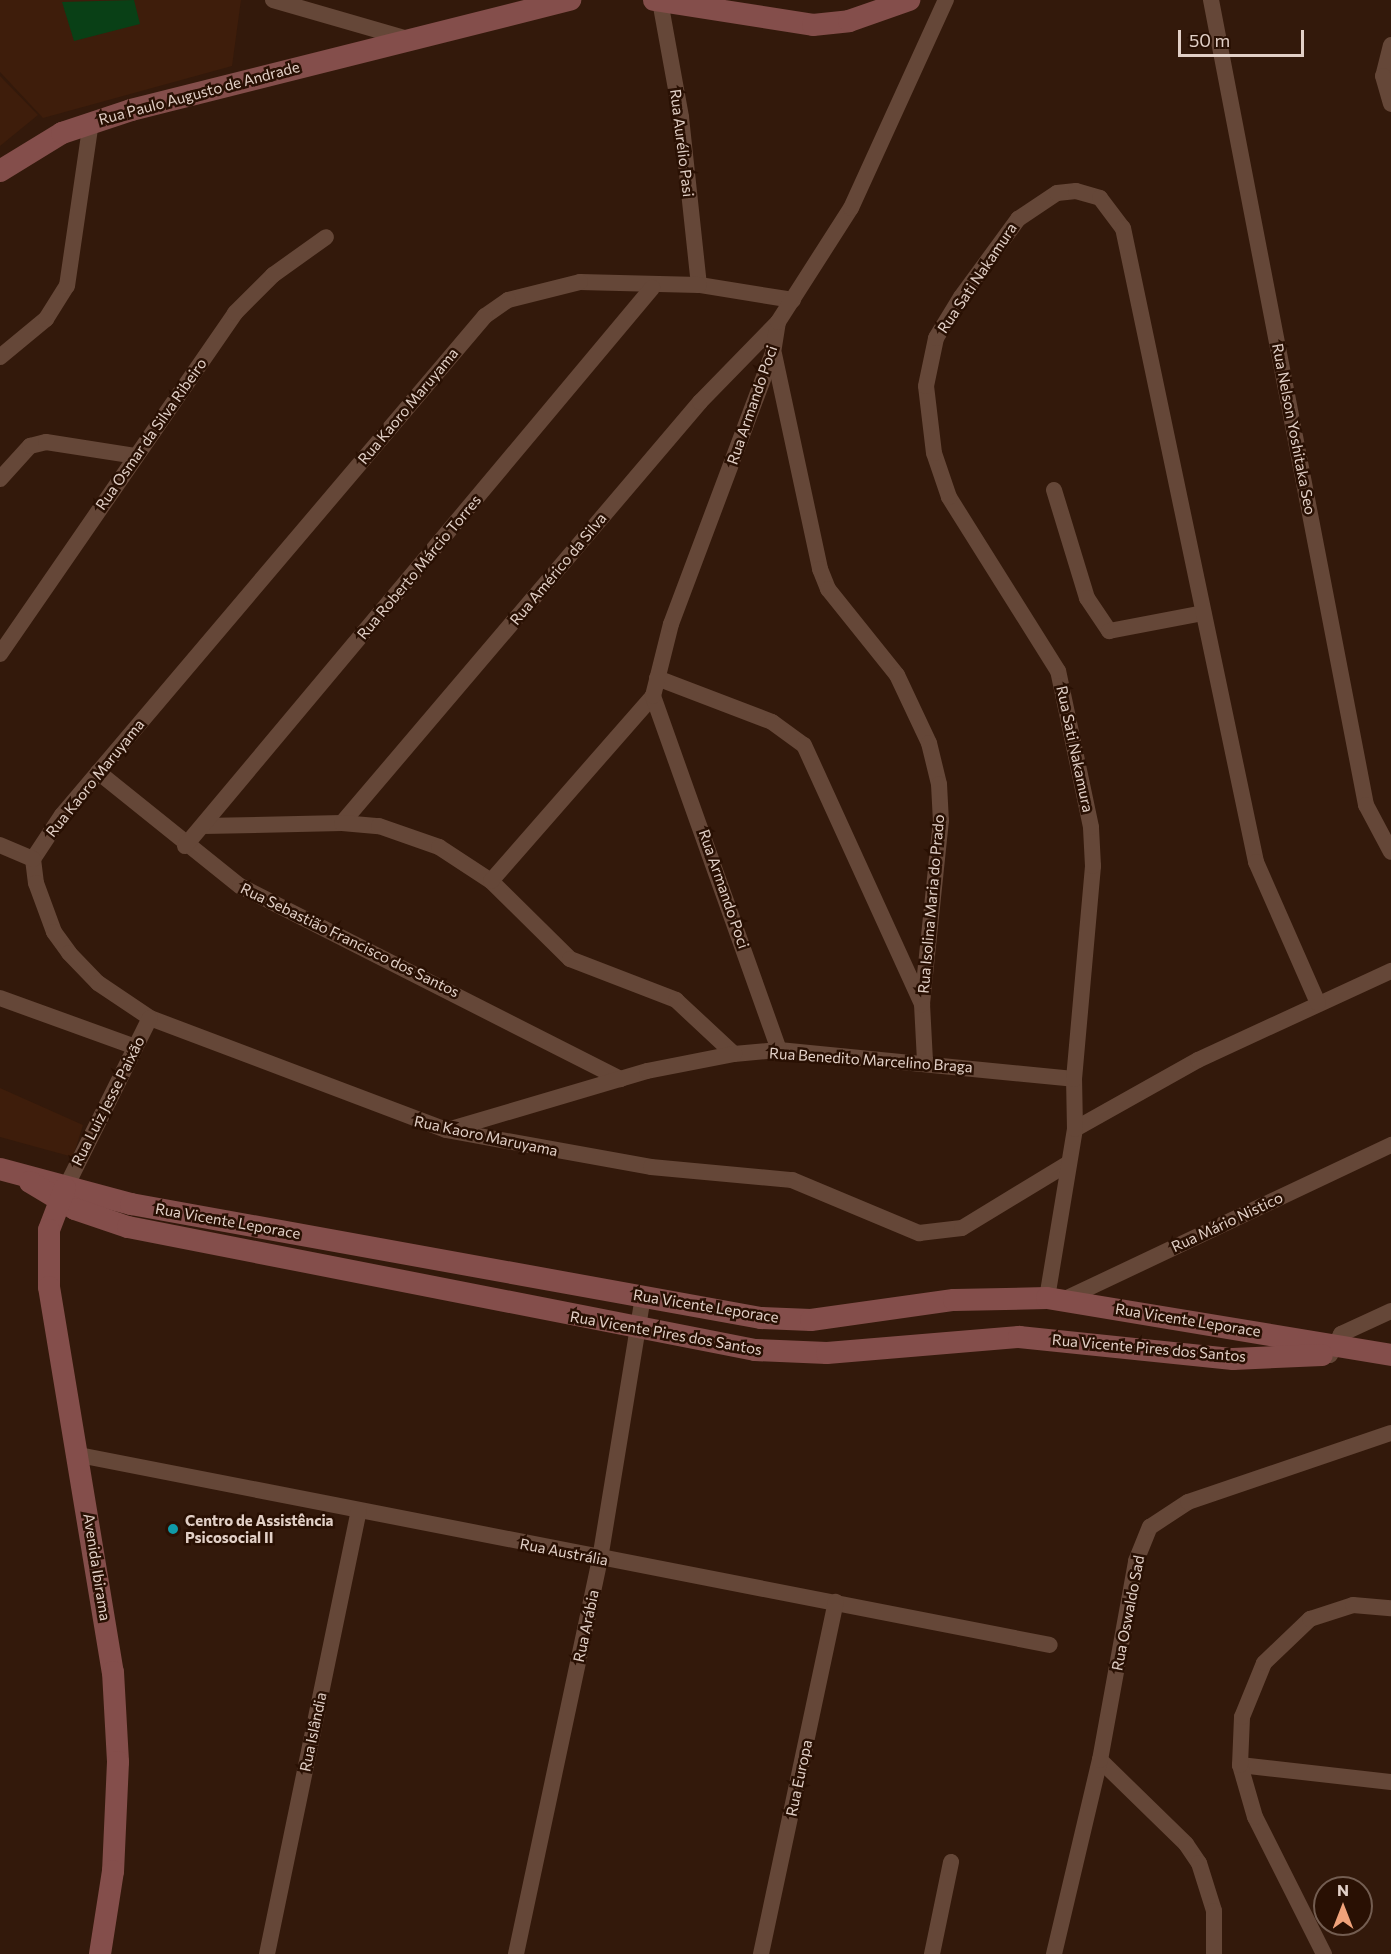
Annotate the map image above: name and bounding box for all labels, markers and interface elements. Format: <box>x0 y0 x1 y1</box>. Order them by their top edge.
scale bar <box>1181 18 1307 56</box>
text: 50 m <box>1189 29 1230 51</box>
street label: Rua Paulo Augusto de Andrade <box>97 57 301 129</box>
street label: Rua Aurélio Pasi <box>666 88 698 198</box>
street label: Rua Sati Nakamura <box>934 220 1020 336</box>
street label: Rua Nelson Yoshitaka Seo <box>1269 342 1319 516</box>
street label: Rua Armando Poci <box>723 343 781 467</box>
street label: Rua Kaoro Maruyama <box>354 344 462 468</box>
street label: Rua Osmar da Silva Ribeiro <box>92 355 210 513</box>
street label: Rua Roberto Márcio Torres <box>353 491 485 643</box>
street label: Rua Américo da Silva <box>506 509 610 629</box>
street label: Rua Sati Nakamura <box>1053 684 1097 814</box>
street label: Rua Kaoro Maruyama <box>42 715 148 841</box>
street label: Rua Isolina Maria do Prado <box>914 814 948 994</box>
street label: Rua Armando Poci <box>695 827 753 951</box>
street label: Rua Sebastião Francisco dos Santos <box>238 879 462 1001</box>
street label: Rua Luiz Jesse Paixão <box>68 1033 148 1169</box>
street label: Rua Benedito Marcelino Braga <box>769 1044 973 1076</box>
street label: Rua Kaoro Maruyama <box>413 1112 559 1160</box>
street label: Rua Mário Nistico <box>1168 1188 1286 1256</box>
street label: Rua Vicente Leporace <box>154 1199 302 1243</box>
street label: Rua Vicente Leporace <box>632 1286 780 1326</box>
street label: Rua Vicente Leporace <box>1114 1300 1262 1340</box>
street label: Rua Vicente Pires dos Santos <box>569 1307 763 1359</box>
street label: Rua Vicente Pires dos Santos <box>1051 1331 1247 1365</box>
place label: Centro de Assistência Psicosocial II <box>185 1511 334 1546</box>
street label: Avenida Ibirama <box>80 1512 114 1622</box>
marker: Centro de Assistência Psicosocial II <box>166 1522 180 1536</box>
street label: Rua Austrália <box>518 1535 610 1569</box>
street label: Rua Oswaldo Sad <box>1108 1554 1148 1672</box>
street label: Rua Arábia <box>570 1588 602 1664</box>
street label: Rua Islândia <box>296 1691 330 1773</box>
street label: Rua Europa <box>782 1738 816 1818</box>
north arrow <box>1313 1876 1373 1936</box>
text: N <box>1337 1880 1349 1899</box>

